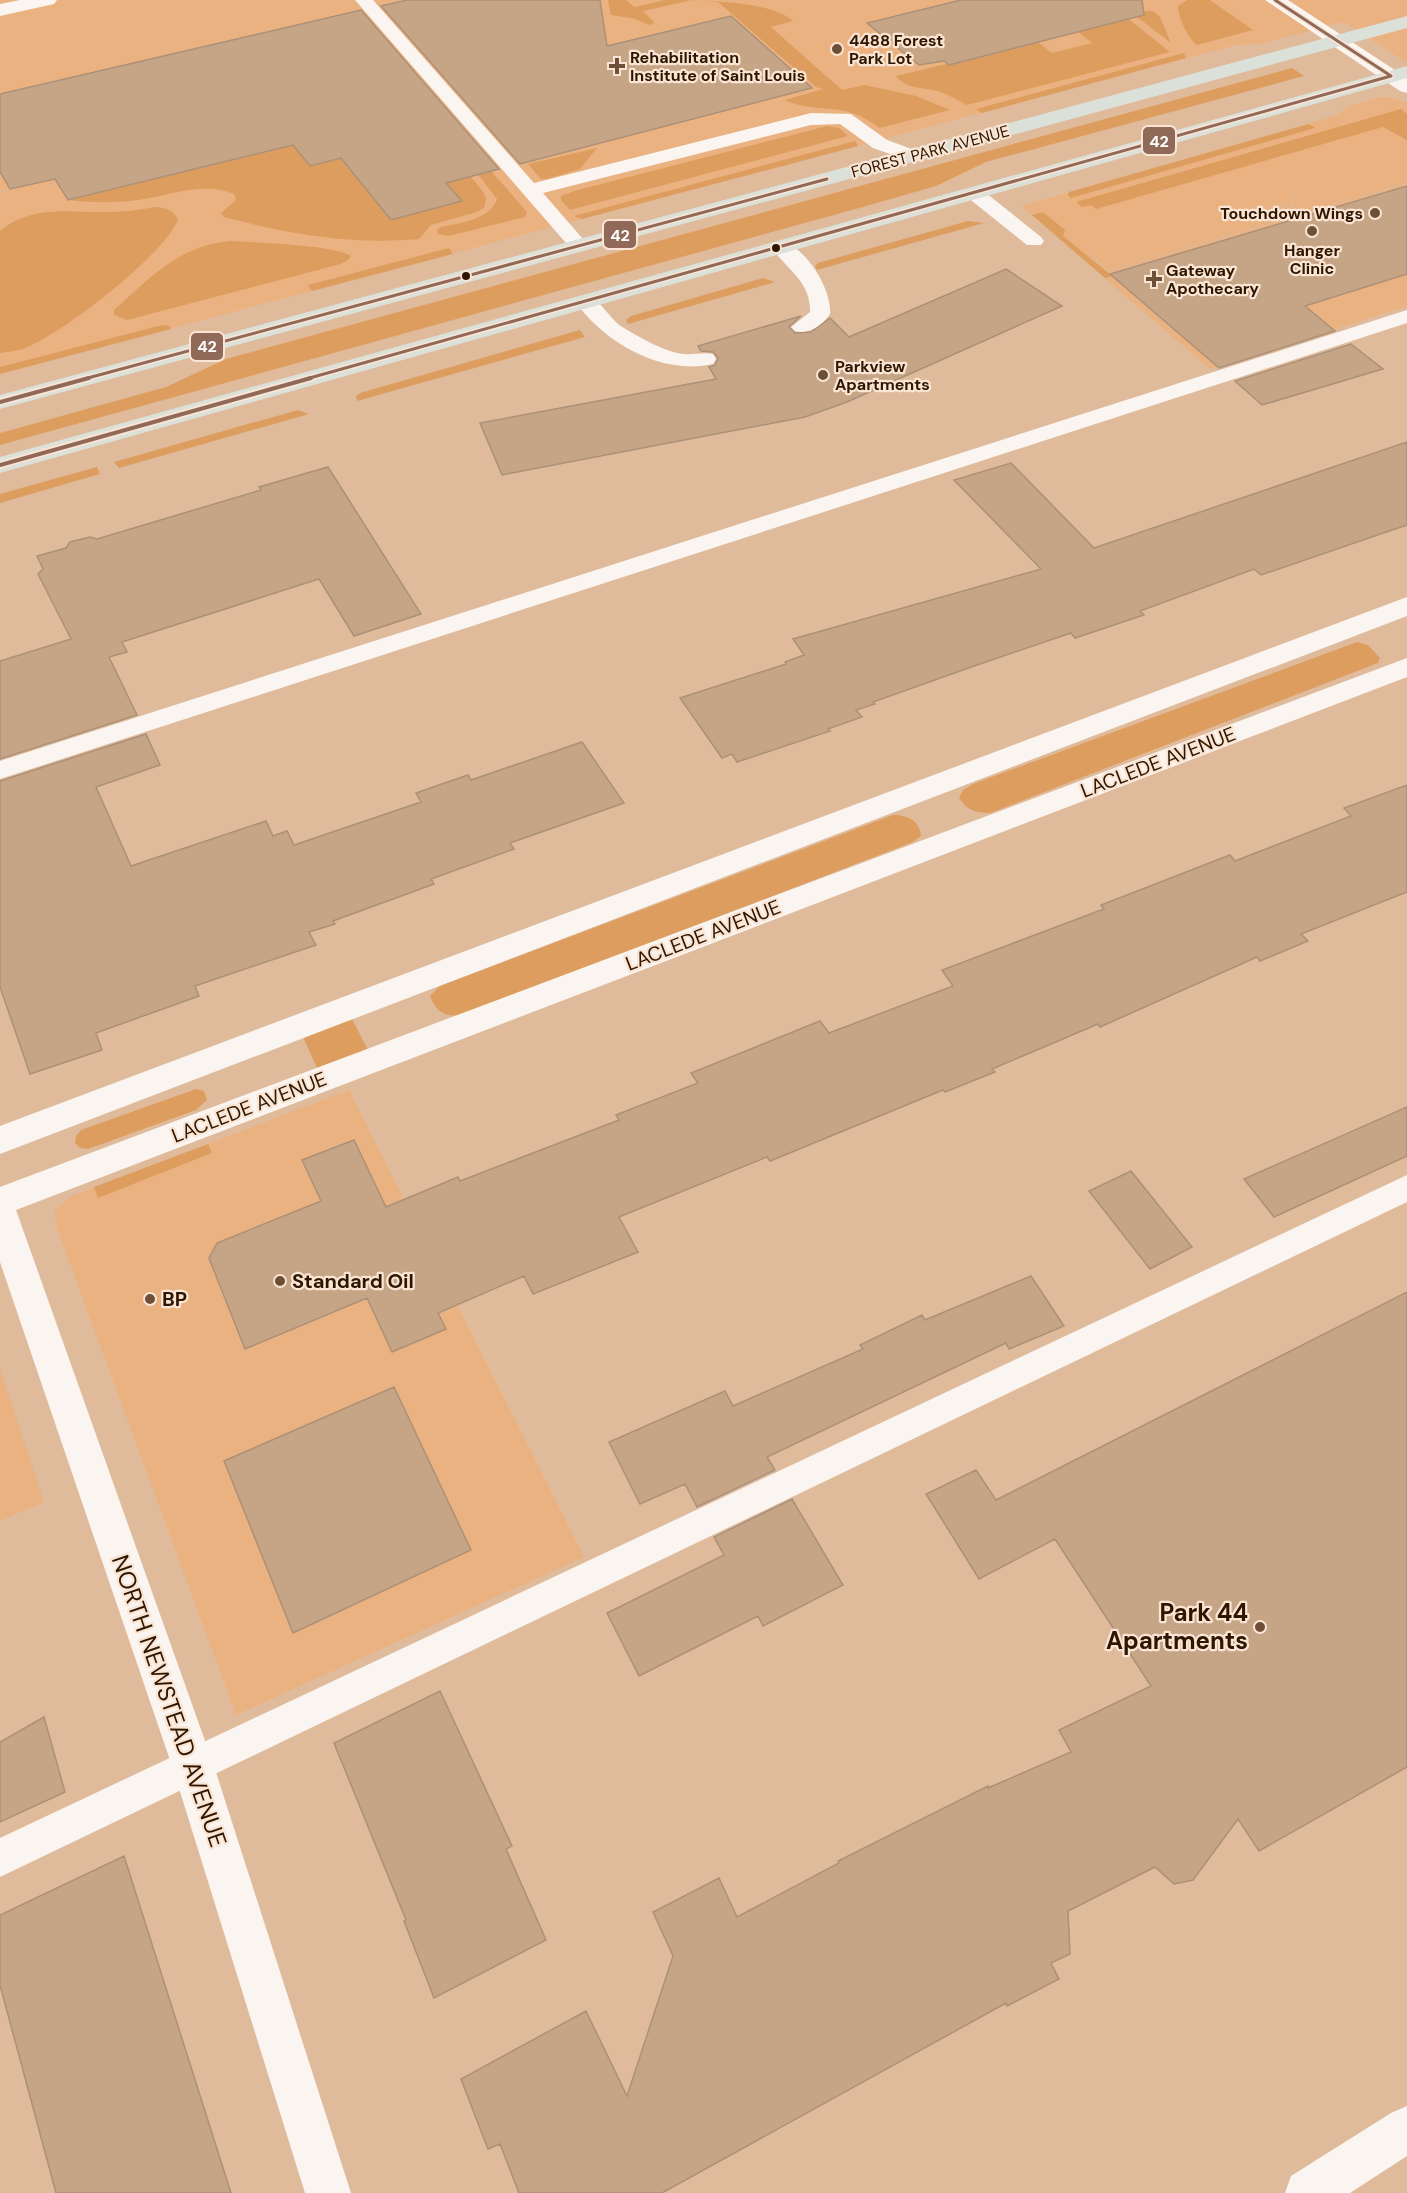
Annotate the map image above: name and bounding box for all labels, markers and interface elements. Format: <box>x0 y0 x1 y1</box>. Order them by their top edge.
place label: 4488 Forest Park Lot <box>849 30 943 69</box>
marker: 4488 Forest Park Lot <box>830 42 844 56</box>
place label: Rehabilitation Institute of Saint Louis <box>630 47 805 86</box>
marker: Rehabilitation Institute of Saint Louis <box>608 57 626 75</box>
street label: FOREST PARK AVENUE <box>849 120 1011 183</box>
line badge: 42 <box>1142 126 1176 155</box>
text: 42 <box>1149 131 1169 152</box>
place label: Touchdown Wings <box>1220 203 1363 224</box>
marker: Touchdown Wings <box>1368 206 1382 220</box>
line badge: 42 <box>603 220 637 249</box>
marker: Hanger Clinic <box>1305 224 1319 238</box>
text: 42 <box>610 225 630 246</box>
place label: Hanger Clinic <box>1284 240 1340 279</box>
unlabelled marker <box>770 242 782 254</box>
place label: Gateway Apothecary <box>1166 260 1259 299</box>
unlabelled marker <box>460 270 472 282</box>
marker: Gateway Apothecary <box>1147 272 1161 286</box>
line badge: 42 <box>190 332 224 361</box>
text: 42 <box>197 336 217 357</box>
place label: Parkview Apartments <box>835 356 930 395</box>
marker: Parkview Apartments <box>816 368 830 382</box>
street label: LACLEDE AVENUE <box>1077 721 1239 803</box>
street label: LACLEDE AVENUE <box>622 894 784 976</box>
street label: LACLEDE AVENUE <box>168 1066 330 1148</box>
place label: Standard Oil <box>292 1268 414 1294</box>
marker: Standard Oil <box>273 1274 287 1288</box>
place label: BP <box>162 1286 187 1312</box>
marker: BP <box>143 1292 157 1306</box>
street label: NORTH NEWSTEAD AVENUE <box>105 1551 234 1851</box>
place label: Park 44 Apartments <box>1106 1597 1248 1656</box>
marker: Park 44 Apartments <box>1253 1620 1267 1634</box>

